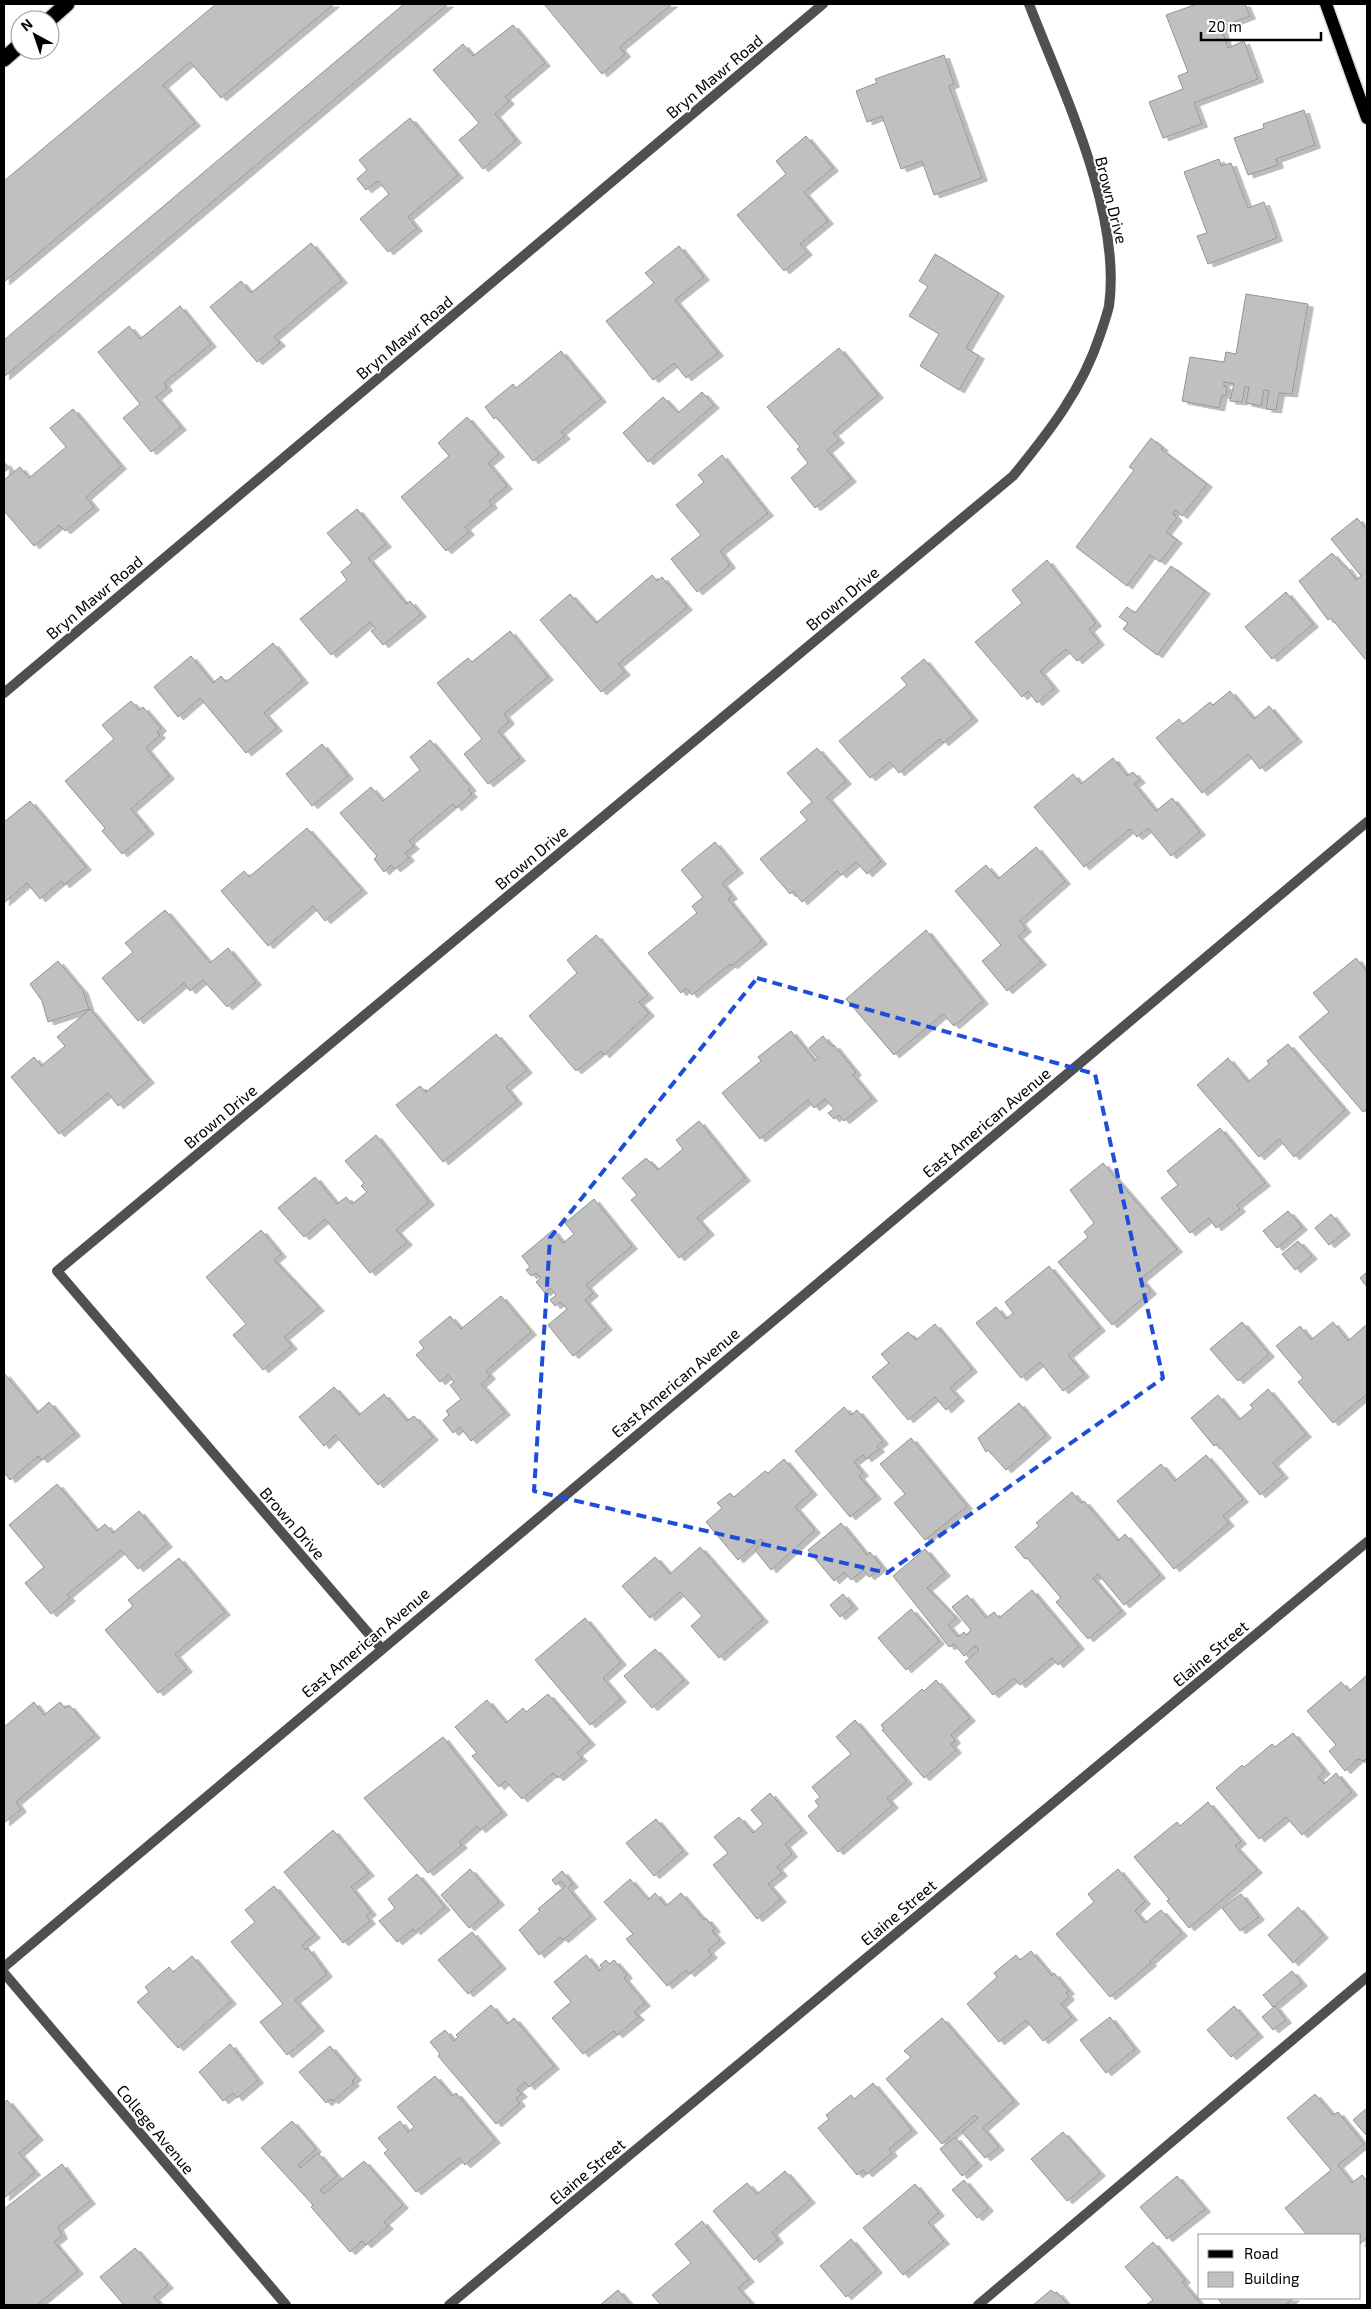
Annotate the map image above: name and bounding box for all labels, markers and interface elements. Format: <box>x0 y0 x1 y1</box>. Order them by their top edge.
north arrow <box>10 10 60 60</box>
scale bar <box>1201 10 1321 42</box>
text: N <box>17 15 36 34</box>
text: 20 m <box>1208 17 1242 35</box>
street label: Bryn Mawr Road <box>662 30 766 122</box>
street label: Brown Drive <box>1092 154 1132 246</box>
street label: Bryn Mawr Road <box>352 291 456 383</box>
street label: Bryn Mawr Road <box>42 551 146 643</box>
street label: Brown Drive <box>802 562 882 634</box>
street label: Brown Drive <box>491 821 571 893</box>
street label: East American Avenue <box>918 1063 1054 1181</box>
street label: Brown Drive <box>180 1080 260 1152</box>
street label: East American Avenue <box>607 1323 743 1441</box>
street label: Brown Drive <box>257 1483 329 1563</box>
street label: East American Avenue <box>297 1583 433 1701</box>
street label: Elaine Street <box>1169 1616 1251 1690</box>
street label: Elaine Street <box>857 1875 939 1949</box>
street label: College Avenue <box>113 2081 199 2177</box>
street label: Elaine Street <box>546 2134 628 2208</box>
legend <box>1198 2234 1361 2299</box>
text: Road <box>1244 2244 1279 2262</box>
text: Building <box>1244 2269 1300 2287</box>

